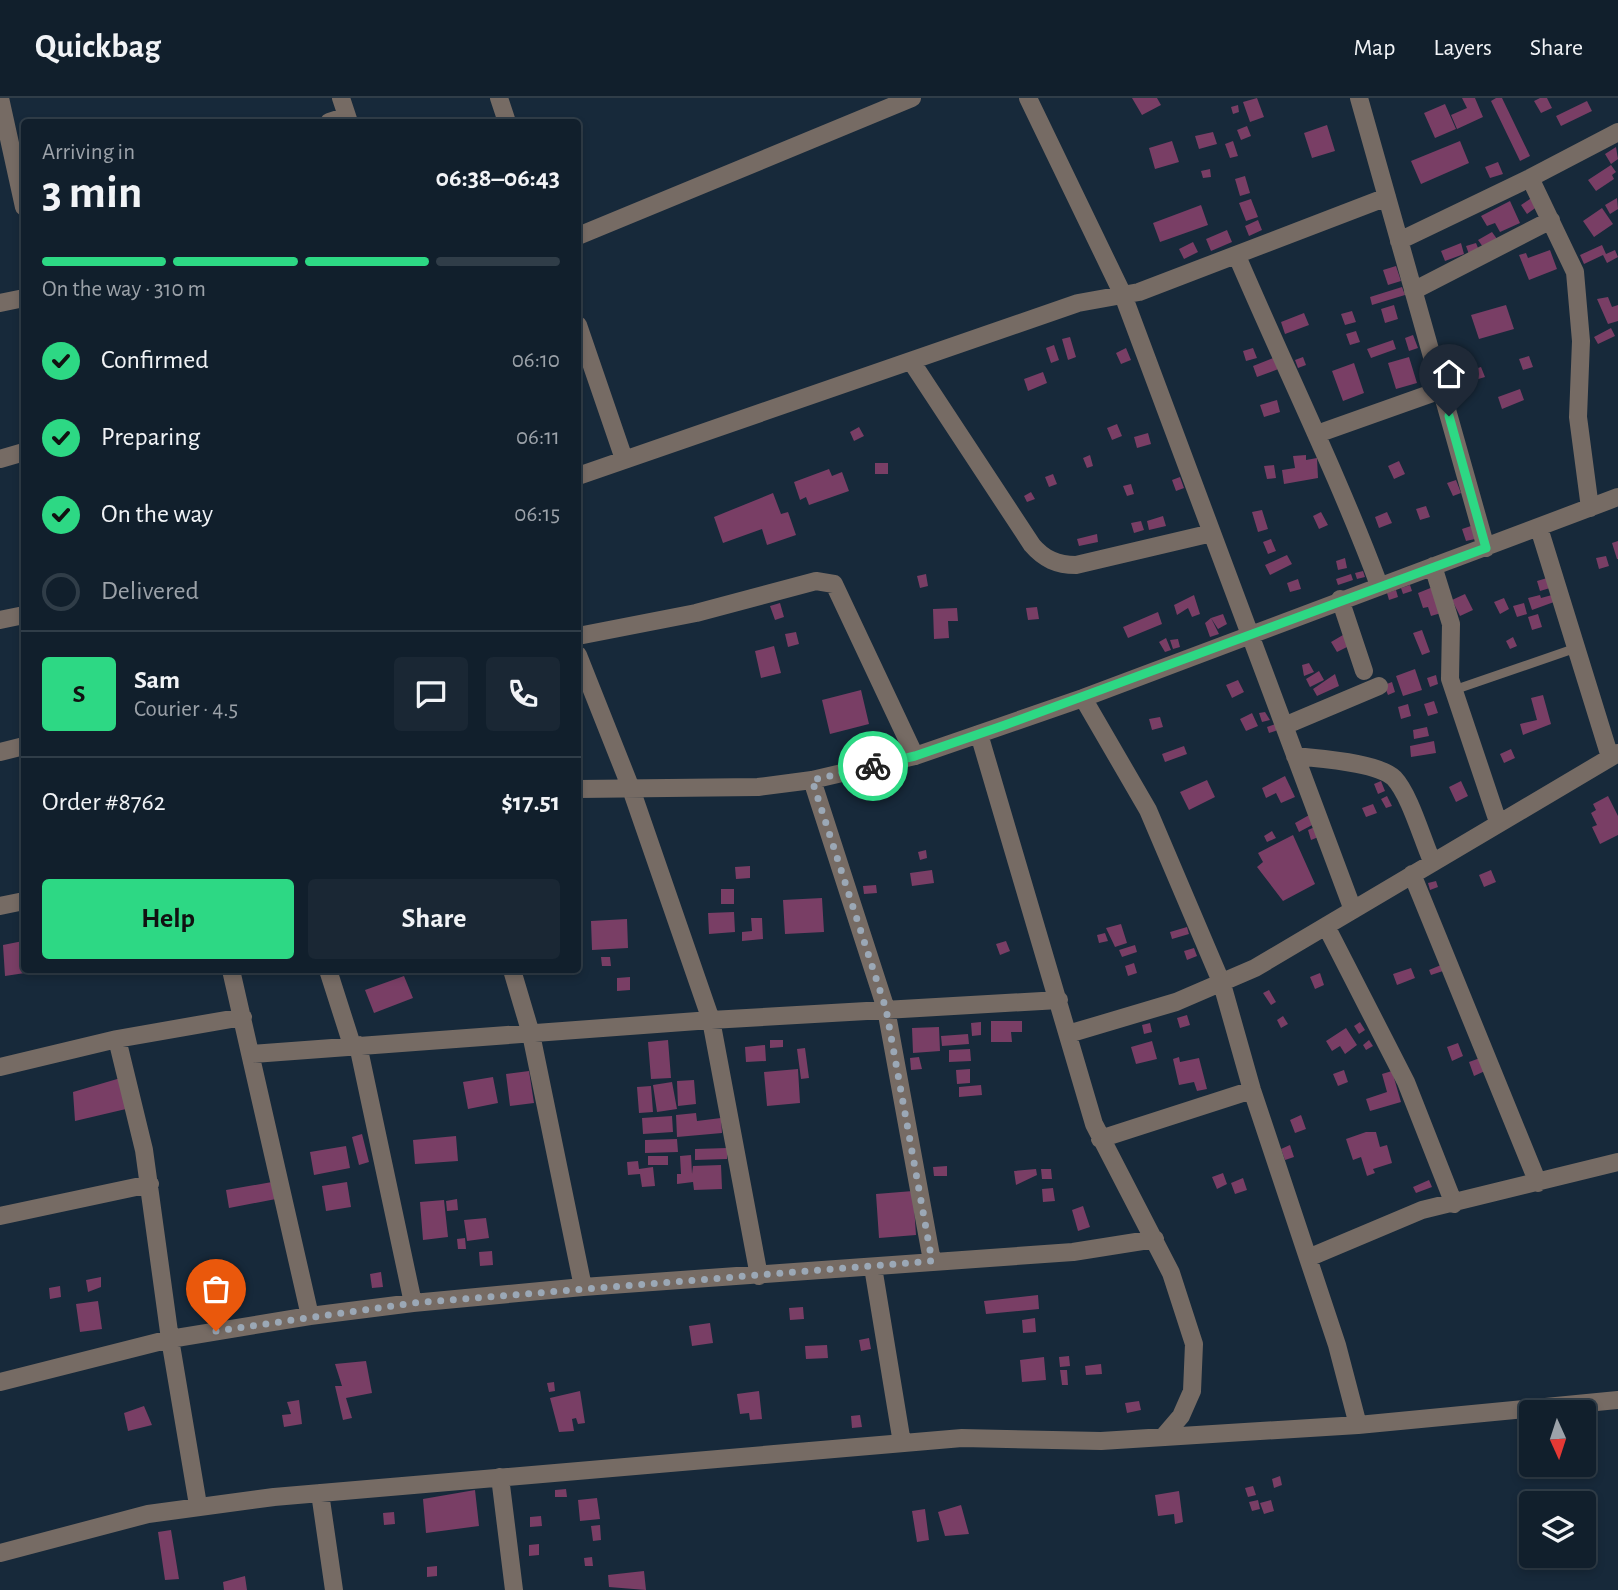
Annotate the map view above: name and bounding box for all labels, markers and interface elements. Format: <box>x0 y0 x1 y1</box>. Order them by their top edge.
text: Quickbag <box>35 31 161 64</box>
text: Map <box>1353 36 1395 60</box>
text: Layers <box>1433 36 1492 60</box>
text: Share <box>1530 36 1583 60</box>
text: Arriving in <box>42 141 135 164</box>
text: 06:38–06:43 <box>436 165 560 191</box>
text: 3 min <box>42 170 142 216</box>
text: On the way · 310 m <box>42 278 206 301</box>
icon: check <box>42 342 80 380</box>
pin <box>1419 344 1479 416</box>
text: Confirmed <box>101 347 209 373</box>
text: 06:10 <box>512 349 560 372</box>
icon: home <box>1430 355 1468 393</box>
icon: check <box>42 419 80 457</box>
text: Preparing <box>101 424 200 450</box>
text: 06:11 <box>516 426 560 449</box>
icon: check <box>42 496 80 534</box>
text: On the way <box>101 501 213 527</box>
text: 06:15 <box>514 503 560 526</box>
text: Delivered <box>101 578 199 604</box>
button: chat <box>394 657 468 731</box>
button: phone <box>486 657 560 731</box>
text: Sam <box>134 667 180 693</box>
text: S <box>73 681 85 707</box>
text: Courier · 4.5 <box>134 698 238 721</box>
courier <box>838 731 908 801</box>
icon: bike <box>854 747 892 785</box>
text: Order #8762 <box>42 789 166 815</box>
text: $17.51 <box>501 789 560 815</box>
button: Help <box>42 879 294 959</box>
button: Share <box>308 879 560 959</box>
pin <box>186 1259 246 1331</box>
icon: bag <box>197 1270 235 1308</box>
north arrow <box>1519 1400 1596 1477</box>
map controls <box>1519 1400 1596 1568</box>
button: layers <box>1519 1491 1596 1568</box>

